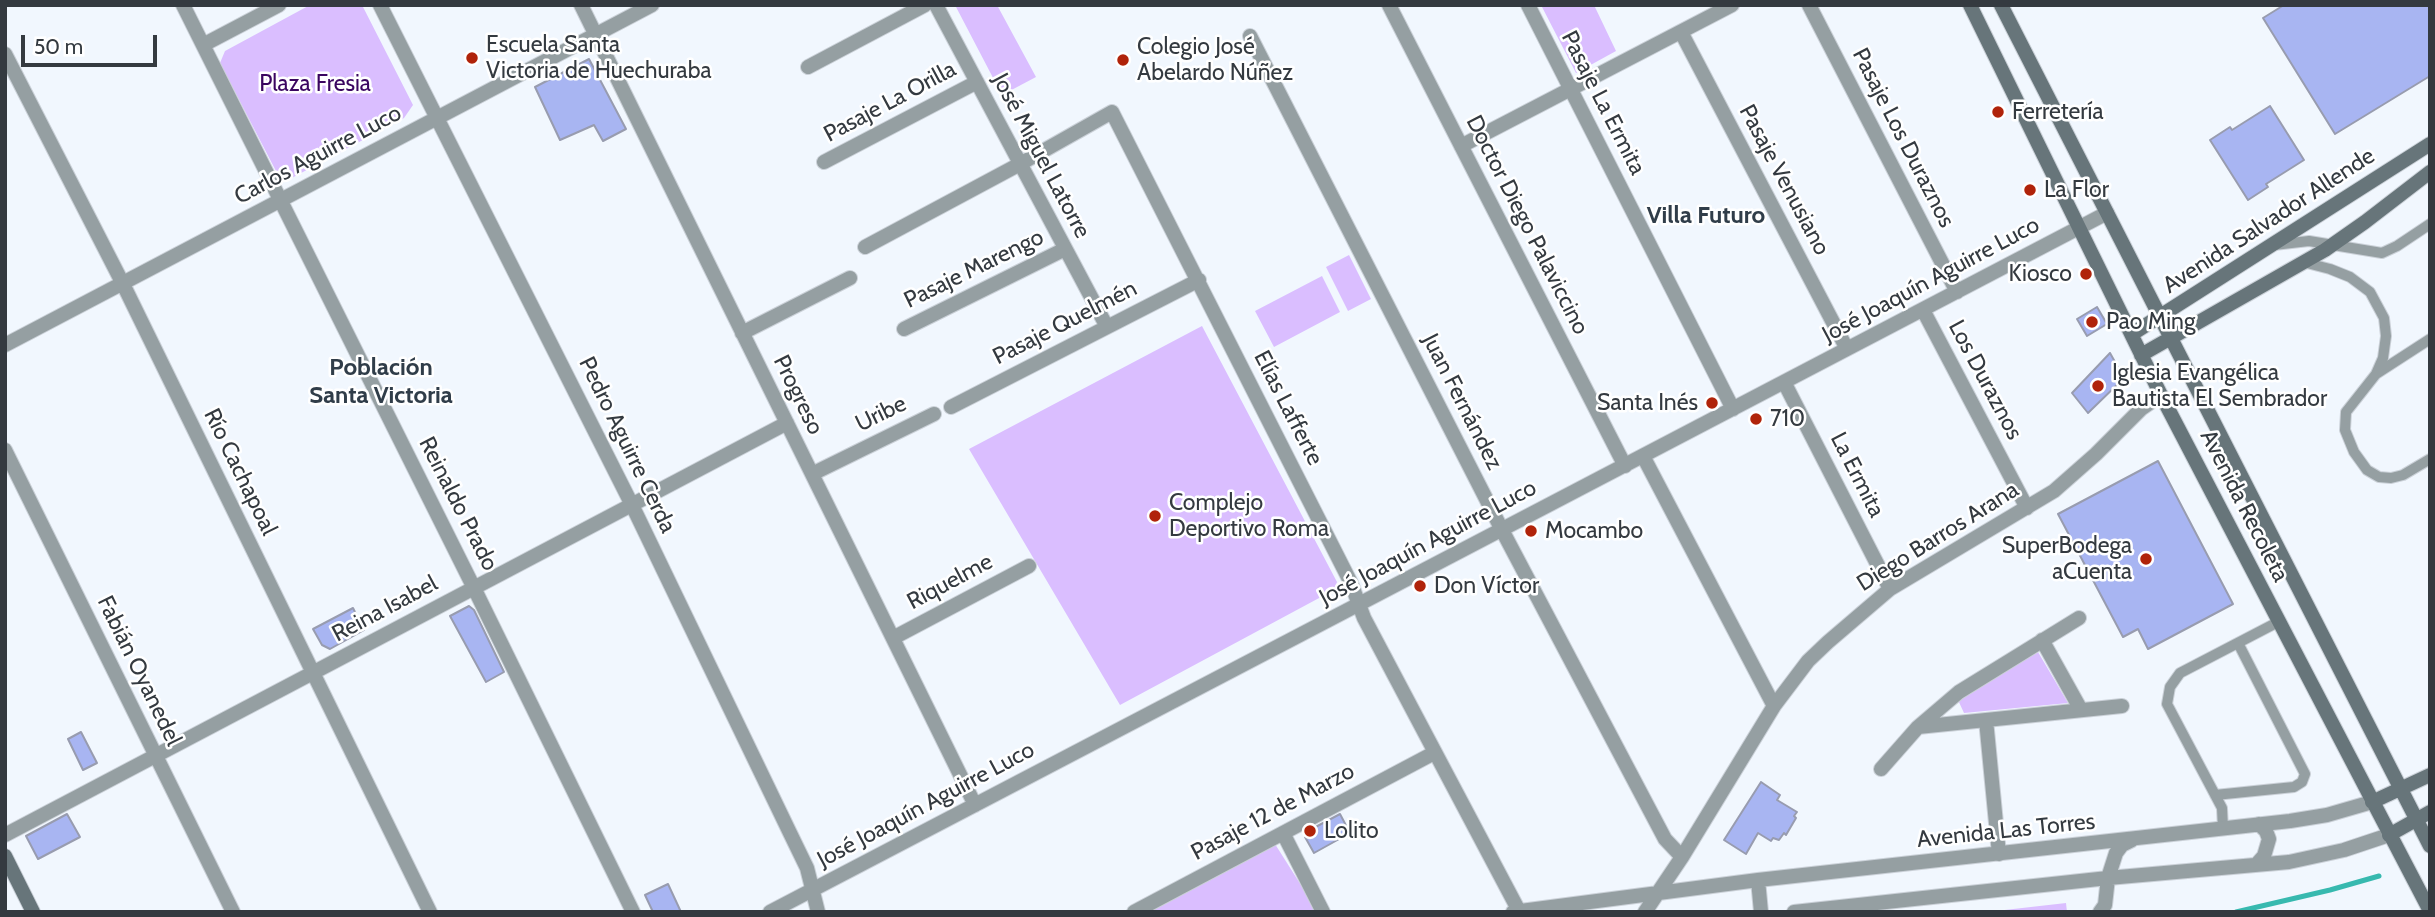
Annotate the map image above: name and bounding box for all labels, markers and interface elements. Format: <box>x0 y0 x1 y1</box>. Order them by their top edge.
scale bar <box>24 21 161 65</box>
street label: Pasaje La Ermita <box>1555 27 1651 179</box>
place label: Escuela Santa Victoria de Huechuraba <box>486 31 711 85</box>
place label: Colegio José Abelardo Núñez <box>1137 33 1293 87</box>
text: 50 m <box>34 34 83 59</box>
street label: Pasaje Los Duraznos <box>1846 44 1960 232</box>
marker: Escuela Santa Victoria de Huechuraba <box>464 50 480 66</box>
marker: Colegio José Abelardo Núñez <box>1115 52 1131 68</box>
street label: Pasaje La Orilla <box>819 56 961 148</box>
street label: José Miguel Latorre <box>986 69 1096 243</box>
park label: Plaza Fresia <box>259 70 371 98</box>
place label: Ferretería <box>2012 98 2103 126</box>
street label: Carlos Aguirre Luco <box>230 99 406 211</box>
street label: Pasaje Venusiano <box>1733 100 1835 260</box>
marker: Ferretería <box>1990 104 2006 120</box>
street label: Doctor Diego Palaviccino <box>1460 111 1594 339</box>
street label: Avenida Salvador Allende <box>2158 142 2380 300</box>
place label: La Flor <box>2044 176 2109 204</box>
marker: La Flor <box>2022 182 2038 198</box>
district label: Villa Futuro <box>1647 202 1765 230</box>
street label: José Joaquín Aguirre Luco <box>1818 211 2044 349</box>
street label: Pasaje Marengo <box>900 223 1048 315</box>
place label: Kiosco <box>2008 260 2072 288</box>
marker: Kiosco <box>2078 266 2094 282</box>
street label: Pasaje Quelmén <box>988 275 1142 371</box>
place label: Pao Ming <box>2106 308 2195 336</box>
marker: Pao Ming <box>2084 314 2100 330</box>
street label: Los Duraznos <box>1942 316 2028 444</box>
street label: Juan Fernández <box>1416 329 1508 475</box>
street label: Elías Lafferte <box>1247 346 1329 470</box>
street label: Progreso <box>767 351 829 439</box>
street label: Pedro Aguirre Cerda <box>572 353 682 537</box>
district label: Población Santa Victoria <box>309 354 453 410</box>
place label: Iglesia Evangélica Bautista El Sembrador <box>2112 359 2327 413</box>
marker: Iglesia Evangélica Bautista El Sembrador <box>2090 378 2106 394</box>
place label: Santa Inés <box>1597 389 1698 417</box>
street label: Uribe <box>851 390 911 438</box>
marker: Santa Inés <box>1704 395 1720 411</box>
street label: Río Cachapoal <box>197 404 283 540</box>
place label: 710 <box>1770 405 1805 433</box>
marker: 710 <box>1748 411 1764 427</box>
street label: Avenida Recoleta <box>2194 425 2294 587</box>
street label: La Ermita <box>1824 428 1890 522</box>
street label: Reinaldo Prado <box>412 433 504 575</box>
street label: José Joaquín Aguirre Luco <box>1315 474 1541 612</box>
street label: Diego Barros Arana <box>1852 476 2024 598</box>
place label: Complejo Deportivo Roma <box>1169 489 1329 543</box>
marker: Complejo Deportivo Roma <box>1147 508 1163 524</box>
place label: Mocambo <box>1545 517 1643 545</box>
marker: Mocambo <box>1523 523 1539 539</box>
place label: SuperBodega aCuenta <box>2002 532 2132 586</box>
street label: Riquelme <box>903 548 997 616</box>
marker: SuperBodega aCuenta <box>2138 551 2154 567</box>
street label: Reina Isabel <box>328 570 442 648</box>
place label: Don Víctor <box>1434 572 1539 600</box>
marker: Don Víctor <box>1412 578 1428 594</box>
street label: Fabián Oyanedel <box>91 592 187 750</box>
street label: José Joaquín Aguirre Luco <box>813 736 1039 874</box>
street label: Pasaje 12 de Marzo <box>1187 757 1359 867</box>
street label: Avenida Las Torres <box>1916 808 2096 854</box>
place label: Lolito <box>1324 817 1379 845</box>
marker: Lolito <box>1302 823 1318 839</box>

